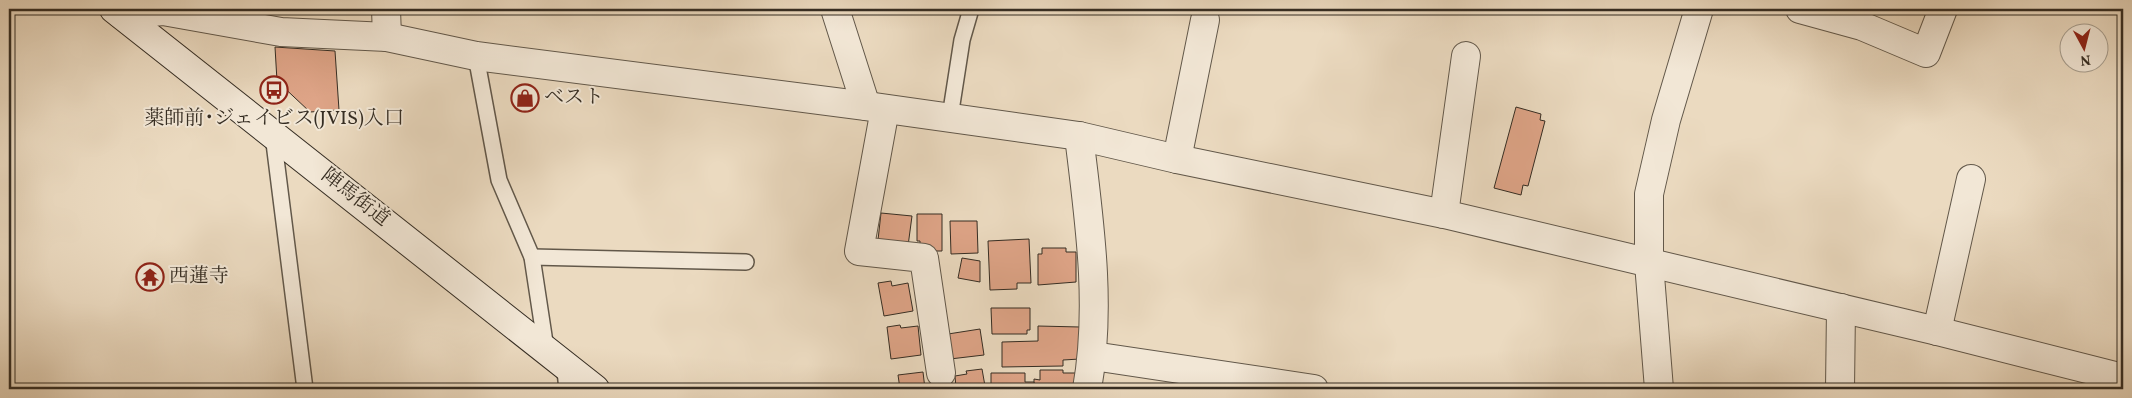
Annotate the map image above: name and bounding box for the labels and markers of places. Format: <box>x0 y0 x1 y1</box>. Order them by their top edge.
bus stop icon: 薬師前･ジェイビス(JVIS)入口 <box>259 75 289 105</box>
shop icon: ベスト <box>510 83 540 113</box>
place label: ベスト <box>544 84 604 112</box>
place label: 薬師前･ジェイビス(JVIS)入口 <box>144 105 404 133</box>
temple icon: 西蓮寺 <box>135 262 165 292</box>
place label: 西蓮寺 <box>169 263 229 291</box>

